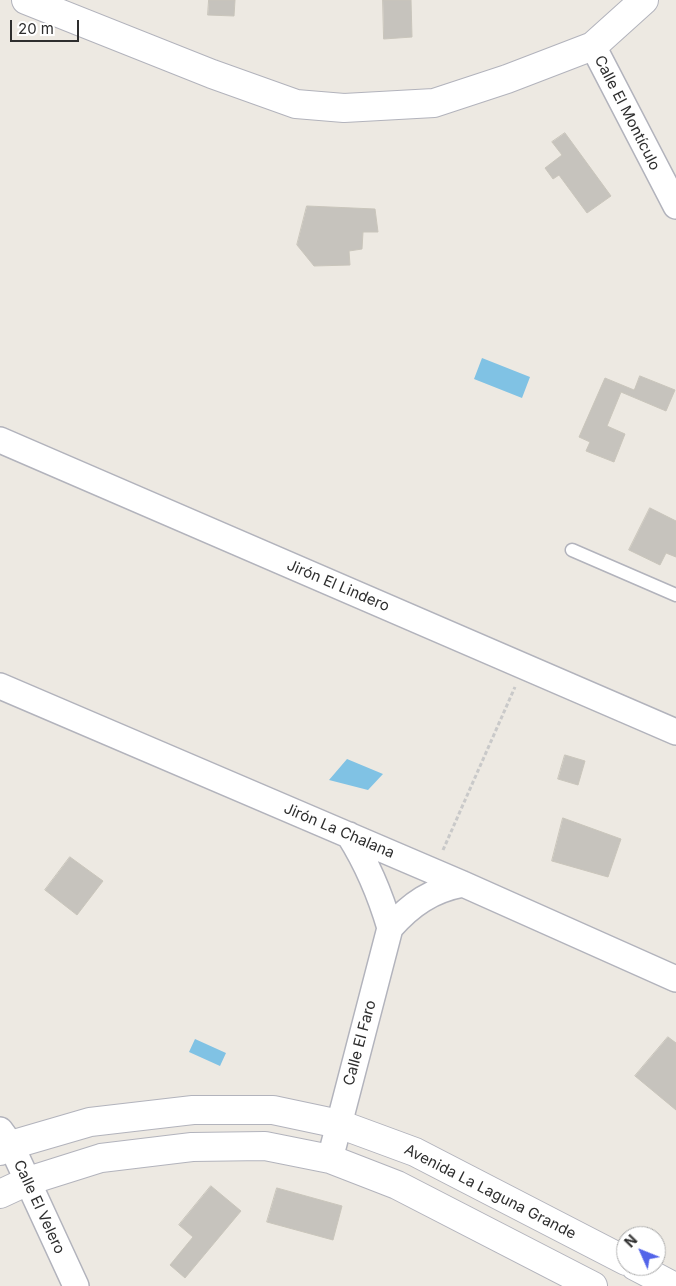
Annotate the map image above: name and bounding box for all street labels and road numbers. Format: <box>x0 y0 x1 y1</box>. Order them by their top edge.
street label: Calle El Montículo <box>590 53 664 173</box>
street label: Jirón El Lindero <box>284 556 392 616</box>
street label: Jirón La Chalana <box>281 800 397 862</box>
street label: Calle El Faro <box>340 998 380 1088</box>
street label: Avenida La Laguna Grande <box>401 1141 579 1243</box>
street label: Calle El Velero <box>9 1157 69 1257</box>

